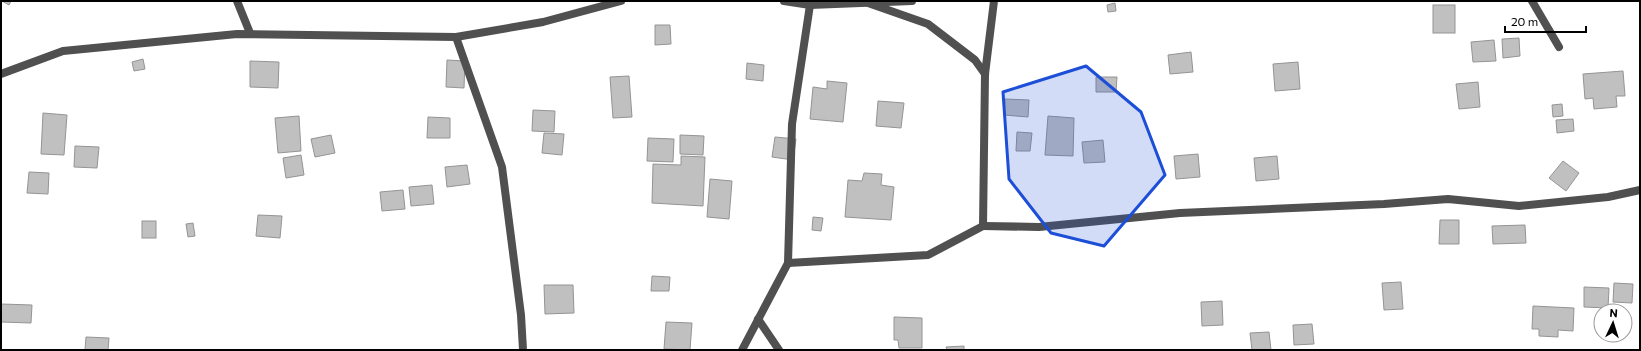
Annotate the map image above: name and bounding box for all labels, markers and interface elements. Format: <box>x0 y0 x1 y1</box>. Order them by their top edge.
scale bar <box>1505 8 1586 34</box>
text: 20 m <box>1511 14 1538 28</box>
north arrow <box>1593 303 1633 343</box>
text: N <box>1609 306 1618 319</box>

